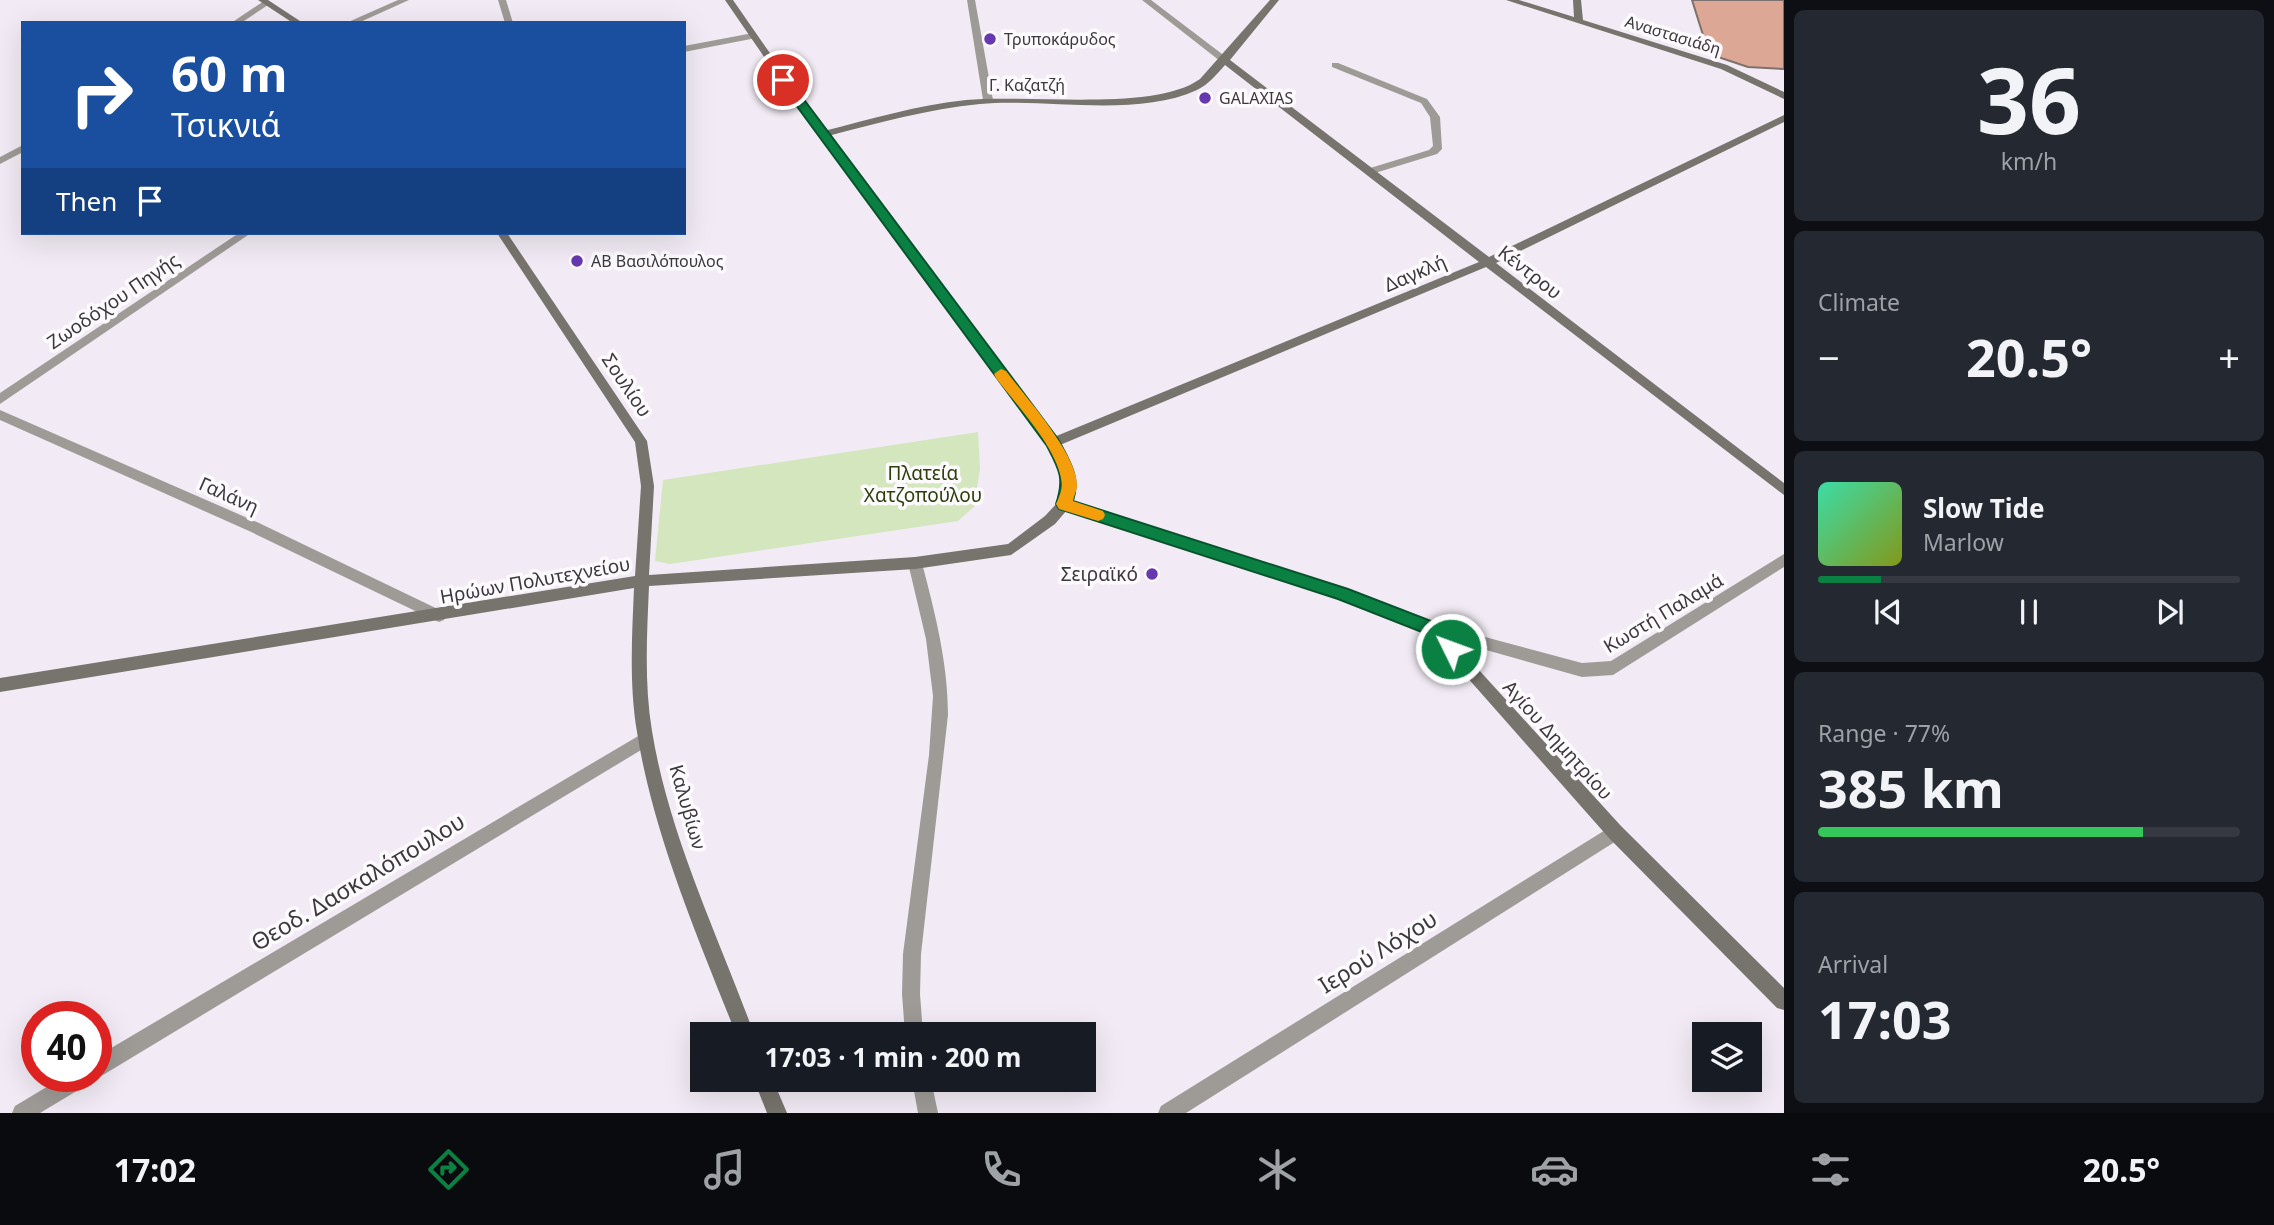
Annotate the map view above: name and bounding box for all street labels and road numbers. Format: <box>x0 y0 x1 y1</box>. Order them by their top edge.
street label: Αναστασιάδη <box>1622 10 1724 60</box>
street label: Γ. Καζατζή <box>989 74 1065 96</box>
street label: Κέντρου <box>1493 239 1567 305</box>
street label: Ζωοδόχου Πηγής <box>42 247 184 355</box>
street label: Δαγκλή <box>1380 248 1450 298</box>
street label: Σουλίου <box>596 348 658 422</box>
street label: Γαλάνη <box>195 470 263 520</box>
street label: Ηρώων Πολυτεχνείου <box>438 550 632 610</box>
street label: Κωστή Παλαμά <box>1598 567 1728 659</box>
street label: Αγίου Δημητρίου <box>1497 675 1619 805</box>
street label: Καλυβίων <box>664 762 713 853</box>
street label: Θεοδ. Δασκαλόπουλου <box>245 805 470 958</box>
street label: Ιερού Λόχου <box>1312 902 1443 1000</box>

